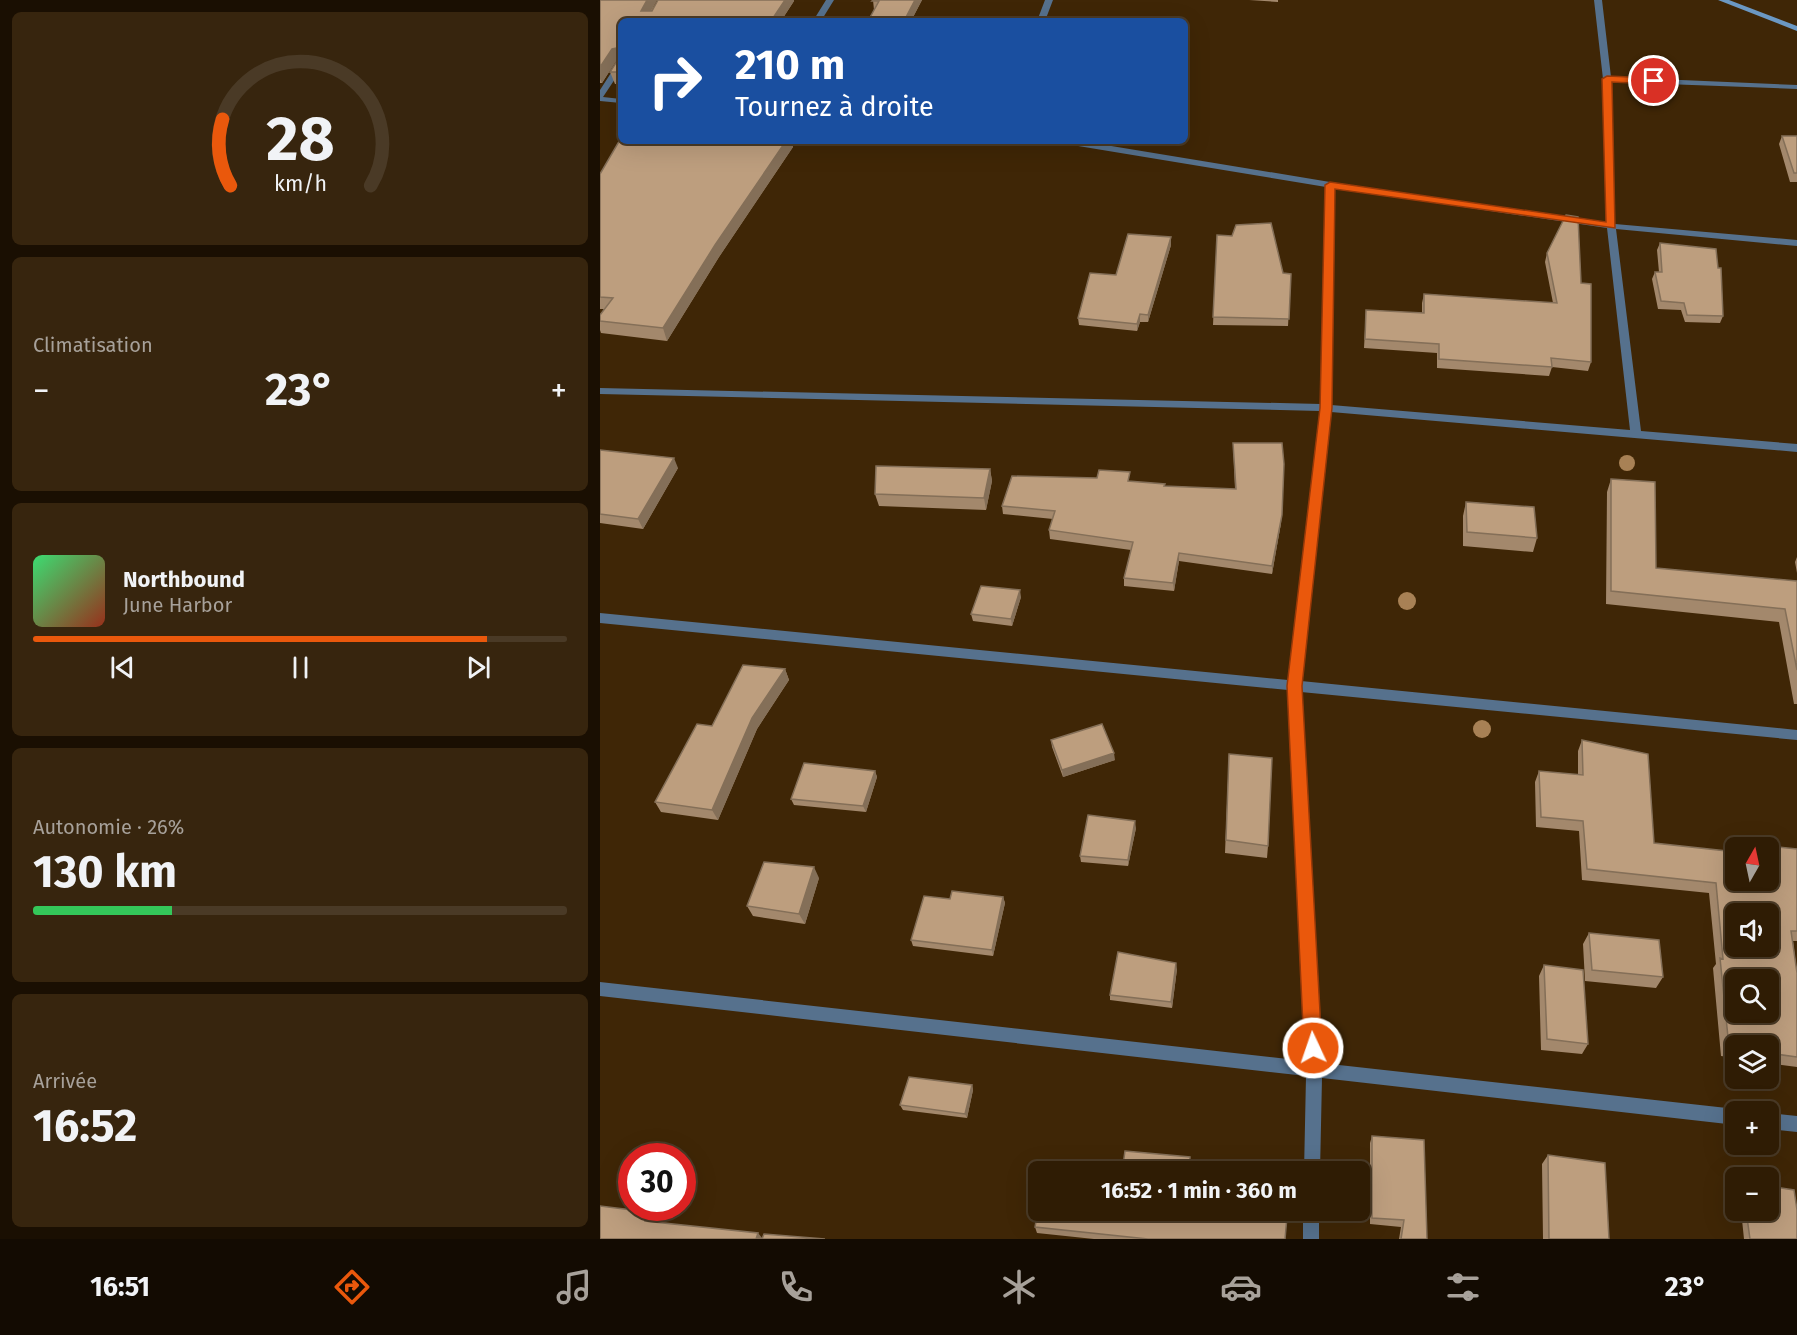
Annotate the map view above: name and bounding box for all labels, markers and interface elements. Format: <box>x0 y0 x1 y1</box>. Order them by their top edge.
text: 210 m <box>735 40 845 90</box>
icon: right <box>636 42 714 120</box>
pin <box>1628 55 1679 106</box>
icon: arrive <box>1637 64 1670 97</box>
text: Tournez à droite <box>735 91 934 123</box>
text: 28 <box>266 102 334 177</box>
text: km/h <box>273 171 327 197</box>
text: Climatisation <box>33 333 153 357</box>
text: 23° <box>265 363 335 417</box>
text: − <box>33 371 50 411</box>
text: + <box>551 371 567 411</box>
text: Northbound <box>123 566 245 593</box>
text: June Harbor <box>123 593 232 617</box>
icon: previous <box>106 651 139 684</box>
icon: pause <box>284 651 317 684</box>
icon: next <box>462 651 495 684</box>
text: Autonomie · 26% <box>33 815 184 839</box>
north arrow <box>1725 837 1779 891</box>
map controls <box>1725 837 1779 1221</box>
text: 130 km <box>33 845 177 899</box>
button: sound <box>1725 903 1779 957</box>
button: search <box>1725 969 1779 1023</box>
position arrow <box>1281 1016 1345 1080</box>
button: layers <box>1725 1035 1779 1089</box>
text: Arrivée <box>33 1069 97 1093</box>
text: 16:52 <box>33 1099 137 1153</box>
button: + <box>1725 1101 1779 1155</box>
speed limit sign: 30 <box>618 1143 696 1221</box>
button: − <box>1725 1167 1779 1221</box>
text: 16:52 · 1 min · 360 m <box>1101 1177 1297 1204</box>
icon: directions <box>331 1266 373 1308</box>
icon: music <box>553 1266 595 1308</box>
icon: phone <box>775 1266 817 1308</box>
icon: climate <box>998 1266 1040 1308</box>
icon: car <box>1220 1266 1262 1308</box>
icon: filters <box>1442 1266 1484 1308</box>
text: 16:51 <box>90 1271 150 1303</box>
text: 23° <box>1665 1271 1707 1303</box>

